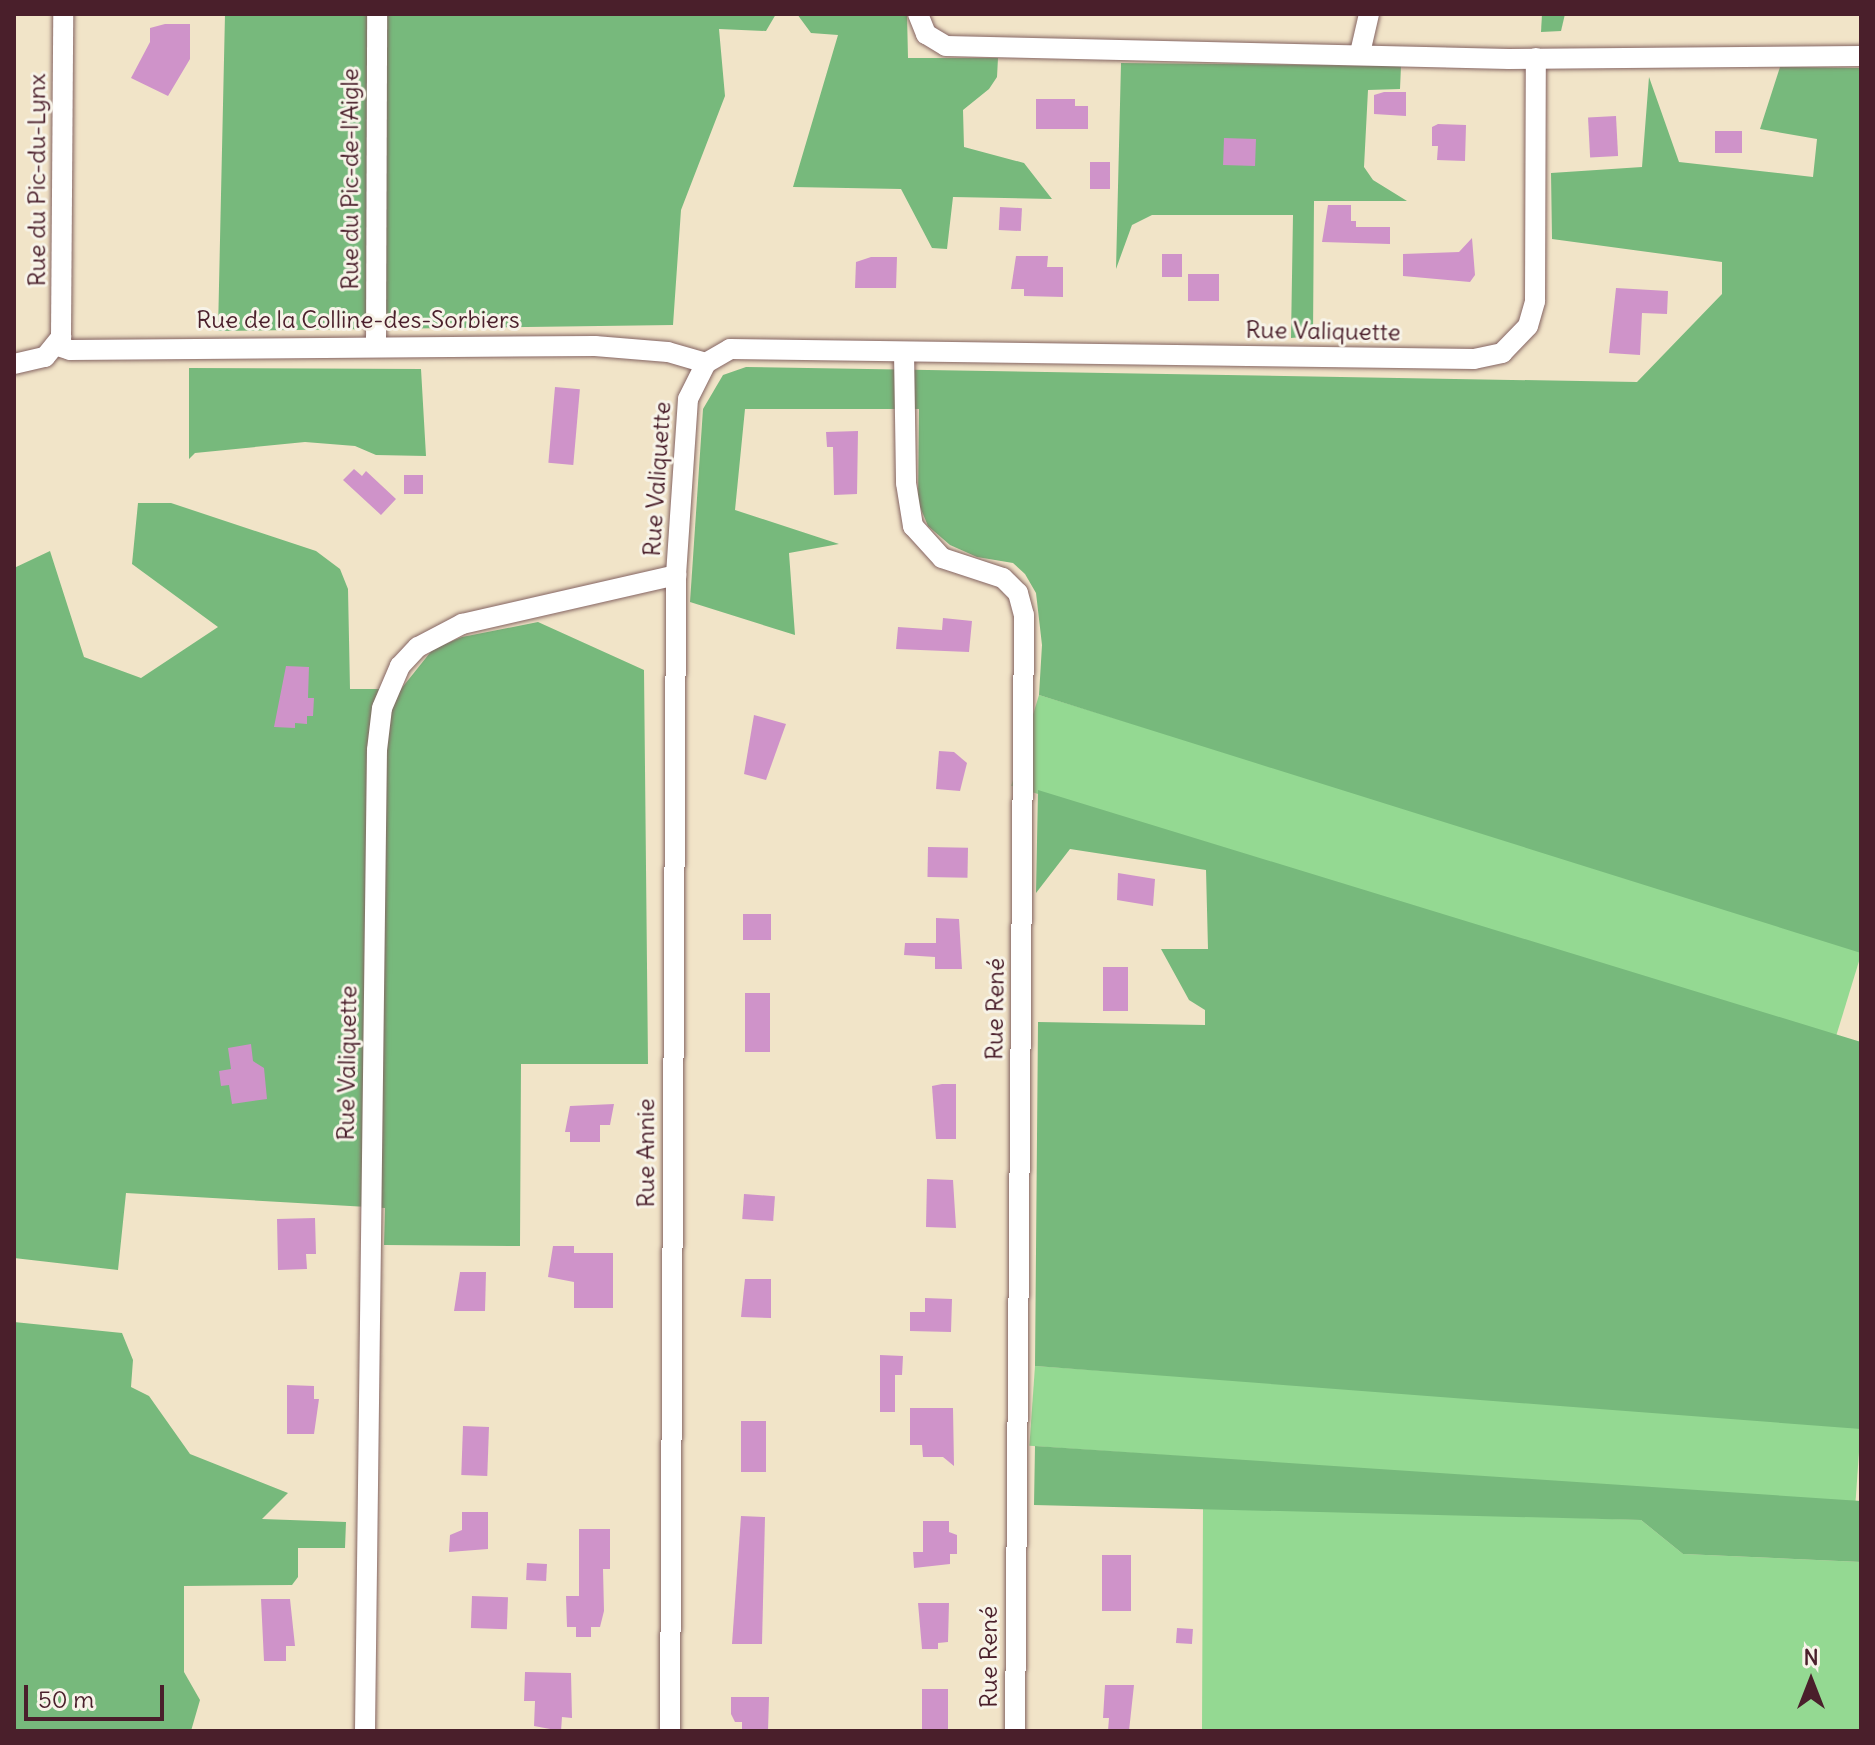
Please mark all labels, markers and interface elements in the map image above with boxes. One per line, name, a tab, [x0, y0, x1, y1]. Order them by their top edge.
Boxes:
street label: Rue du Pic-de-l'Aigle	[336, 68, 364, 290]
street label: Rue du Pic-du-Lynx	[23, 74, 51, 286]
street label: Rue de la Colline-des-Sorbiers	[196, 306, 520, 334]
street label: Rue Valiquette	[1245, 315, 1401, 347]
street label: Rue Valiquette	[637, 401, 677, 557]
street label: Rue René	[980, 958, 1010, 1060]
street label: Rue Valiquette	[331, 985, 363, 1141]
street label: Rue Annie	[632, 1098, 660, 1208]
street label: Rue René	[975, 1606, 1003, 1708]
north arrow	[1771, 1641, 1851, 1721]
text: N	[1803, 1643, 1819, 1671]
scale bar	[28, 1669, 168, 1719]
text: 50 m	[38, 1684, 94, 1714]

